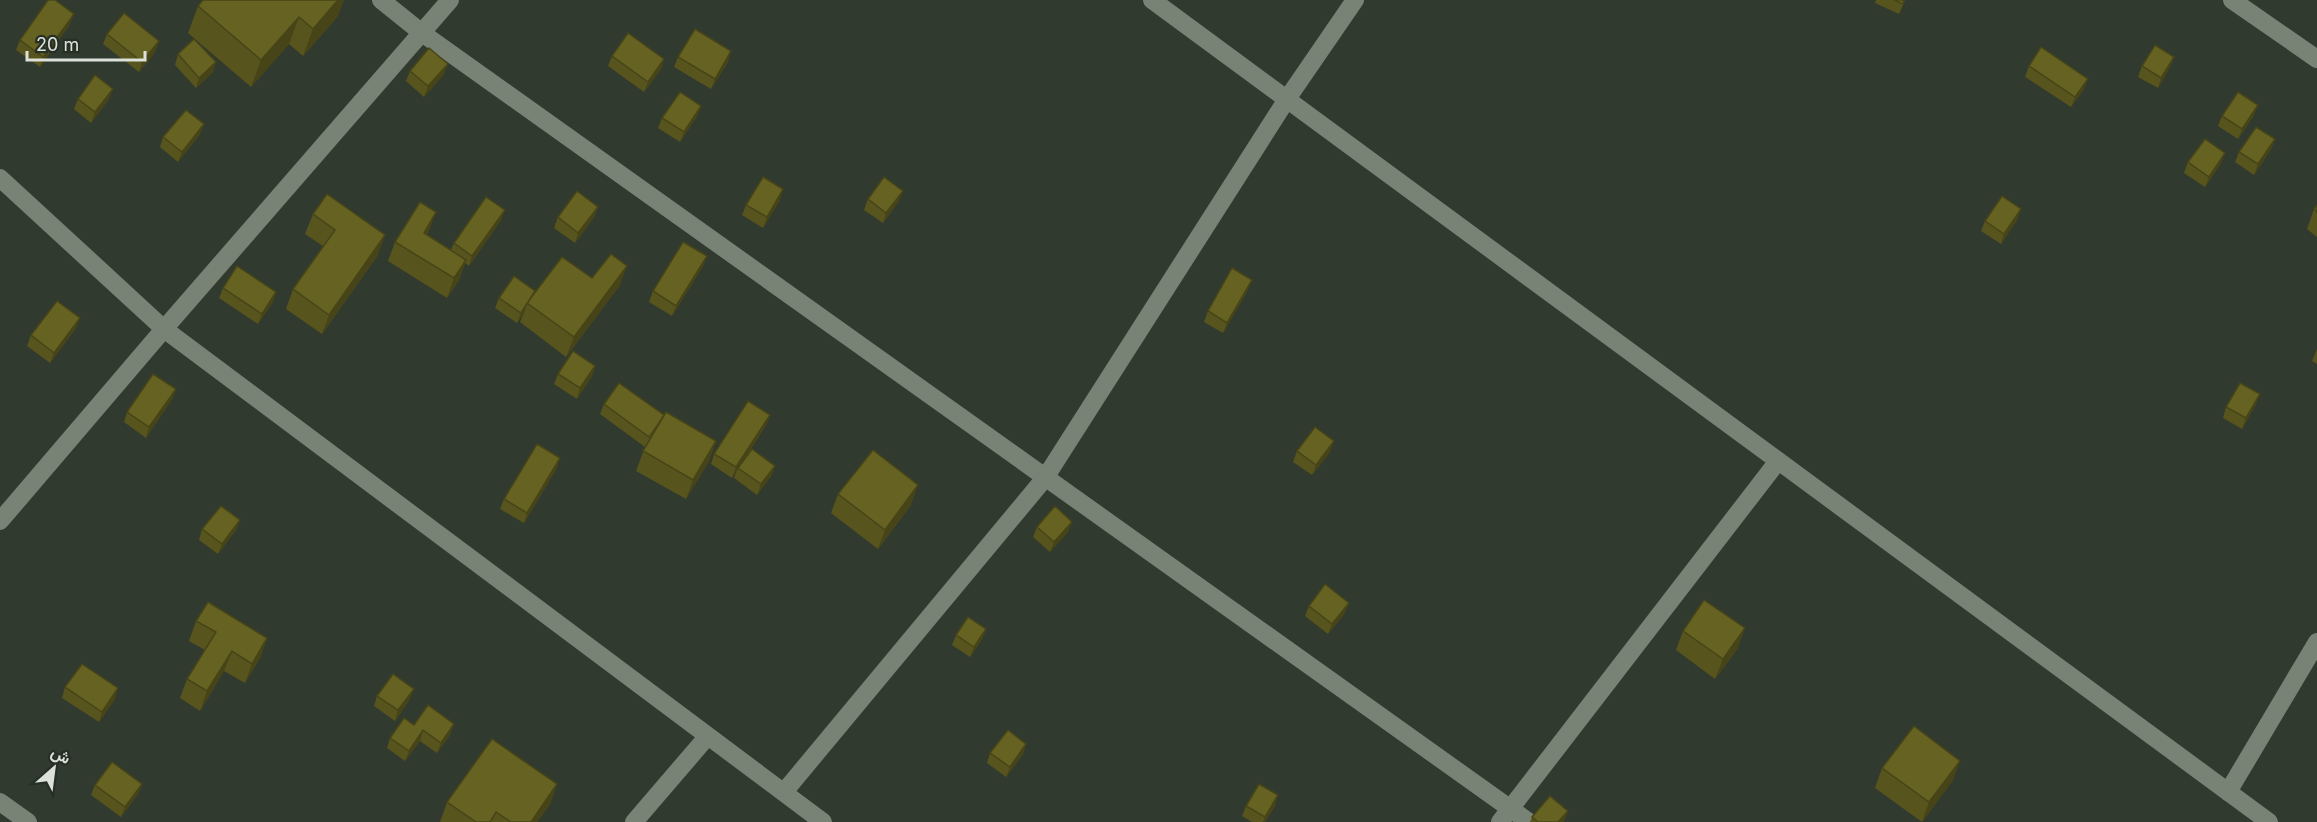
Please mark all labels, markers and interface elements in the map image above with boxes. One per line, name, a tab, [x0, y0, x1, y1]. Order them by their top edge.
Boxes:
scale bar	[27, 24, 146, 62]
text: 20 m	[36, 34, 79, 55]
north arrow	[24, 738, 84, 798]
text: ش	[48, 741, 74, 768]

